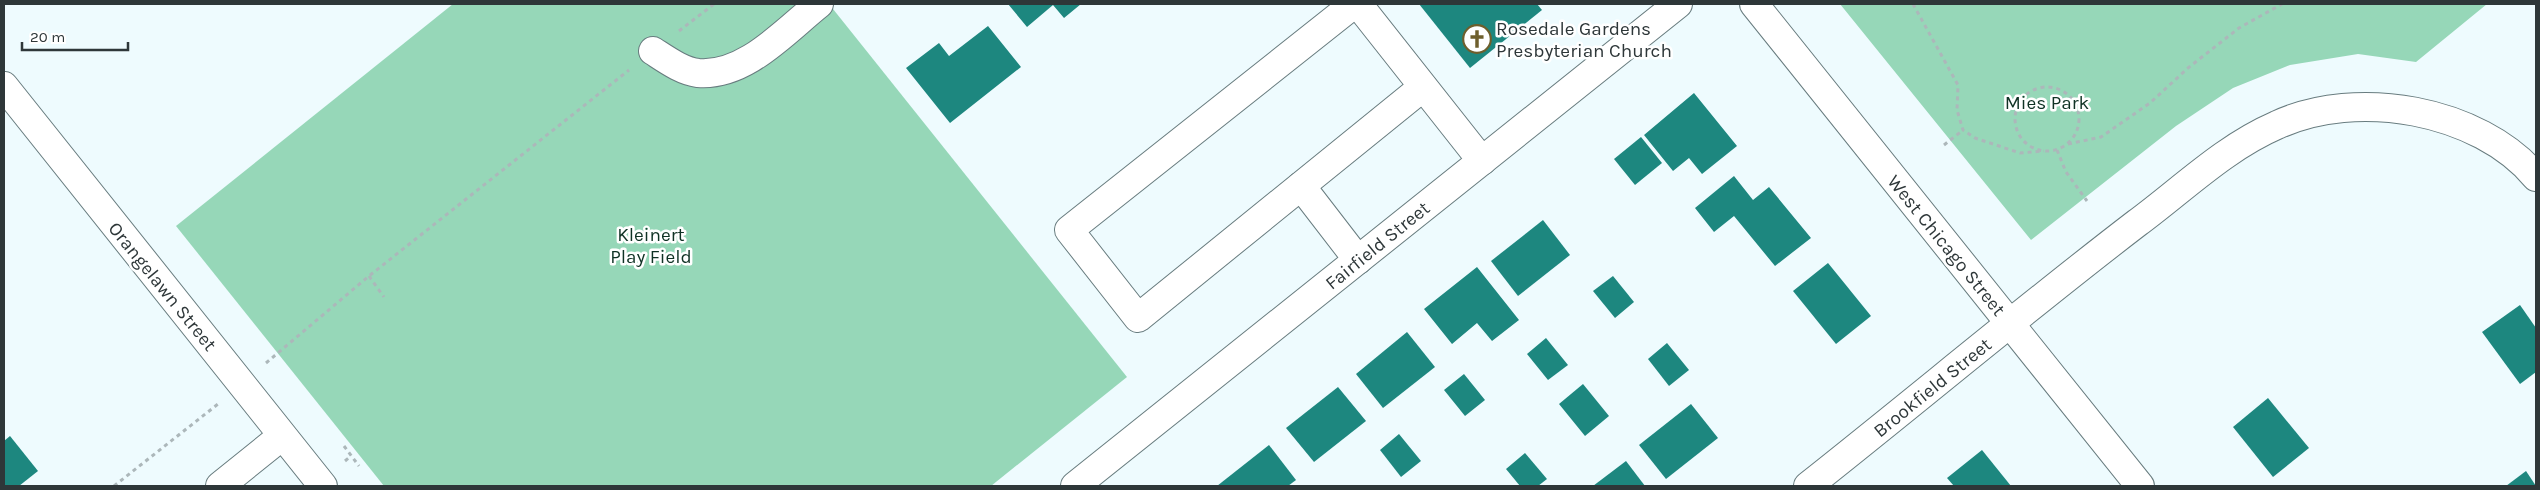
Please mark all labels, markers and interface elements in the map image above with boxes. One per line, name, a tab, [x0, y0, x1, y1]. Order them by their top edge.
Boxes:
place label: Rosedale Gardens Presbyterian Church	[1496, 18, 1672, 62]
scale bar	[22, 20, 129, 52]
church icon: Rosedale Gardens Presbyterian Church	[1462, 24, 1492, 54]
text: 20 m	[30, 28, 65, 46]
park label: Mies Park	[2005, 92, 2090, 114]
street label: West Chicago Street	[1883, 171, 2010, 320]
street label: Fairfield Street	[1321, 197, 1434, 294]
street label: Orangelawn Street	[104, 218, 221, 355]
park label: Kleinert Play Field	[610, 224, 692, 268]
street label: Brookfield Street	[1869, 333, 1996, 442]

